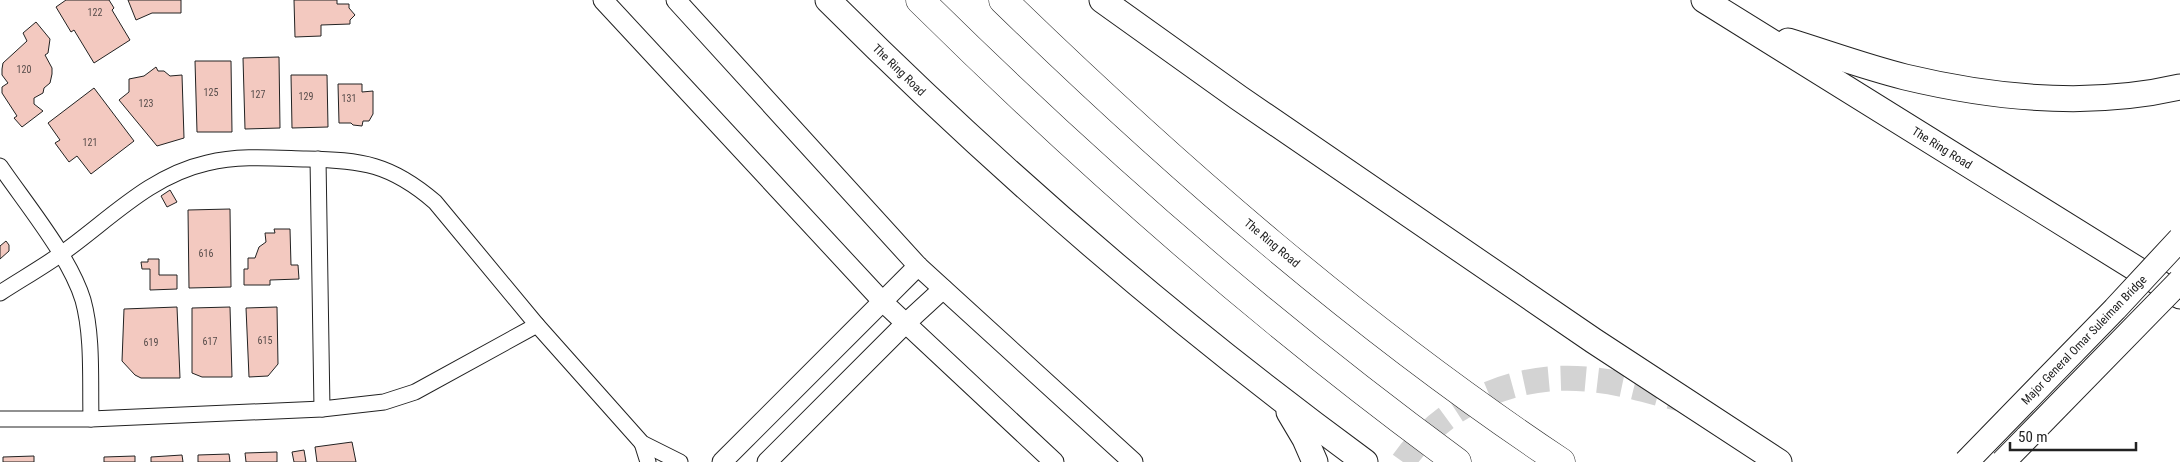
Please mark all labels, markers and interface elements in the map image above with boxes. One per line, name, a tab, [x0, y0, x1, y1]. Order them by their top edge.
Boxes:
house number: 122	[88, 7, 102, 18]
street label: The Ring Road	[870, 41, 928, 99]
house number: 120	[17, 64, 31, 75]
house number: 125	[204, 87, 218, 98]
house number: 127	[251, 89, 265, 100]
house number: 129	[299, 91, 313, 102]
house number: 131	[342, 93, 356, 104]
house number: 123	[139, 98, 153, 109]
street label: The Ring Road	[1909, 124, 1975, 172]
house number: 121	[83, 137, 97, 148]
street label: The Ring Road	[1241, 216, 1303, 270]
house number: 616	[199, 248, 213, 259]
street label: Major General Omar Suleiman Bridge	[2018, 272, 2150, 407]
house number: 615	[258, 335, 272, 346]
house number: 617	[203, 336, 217, 347]
house number: 619	[144, 337, 158, 348]
scale bar	[2010, 420, 2136, 452]
text: 50 m	[2018, 428, 2048, 446]

